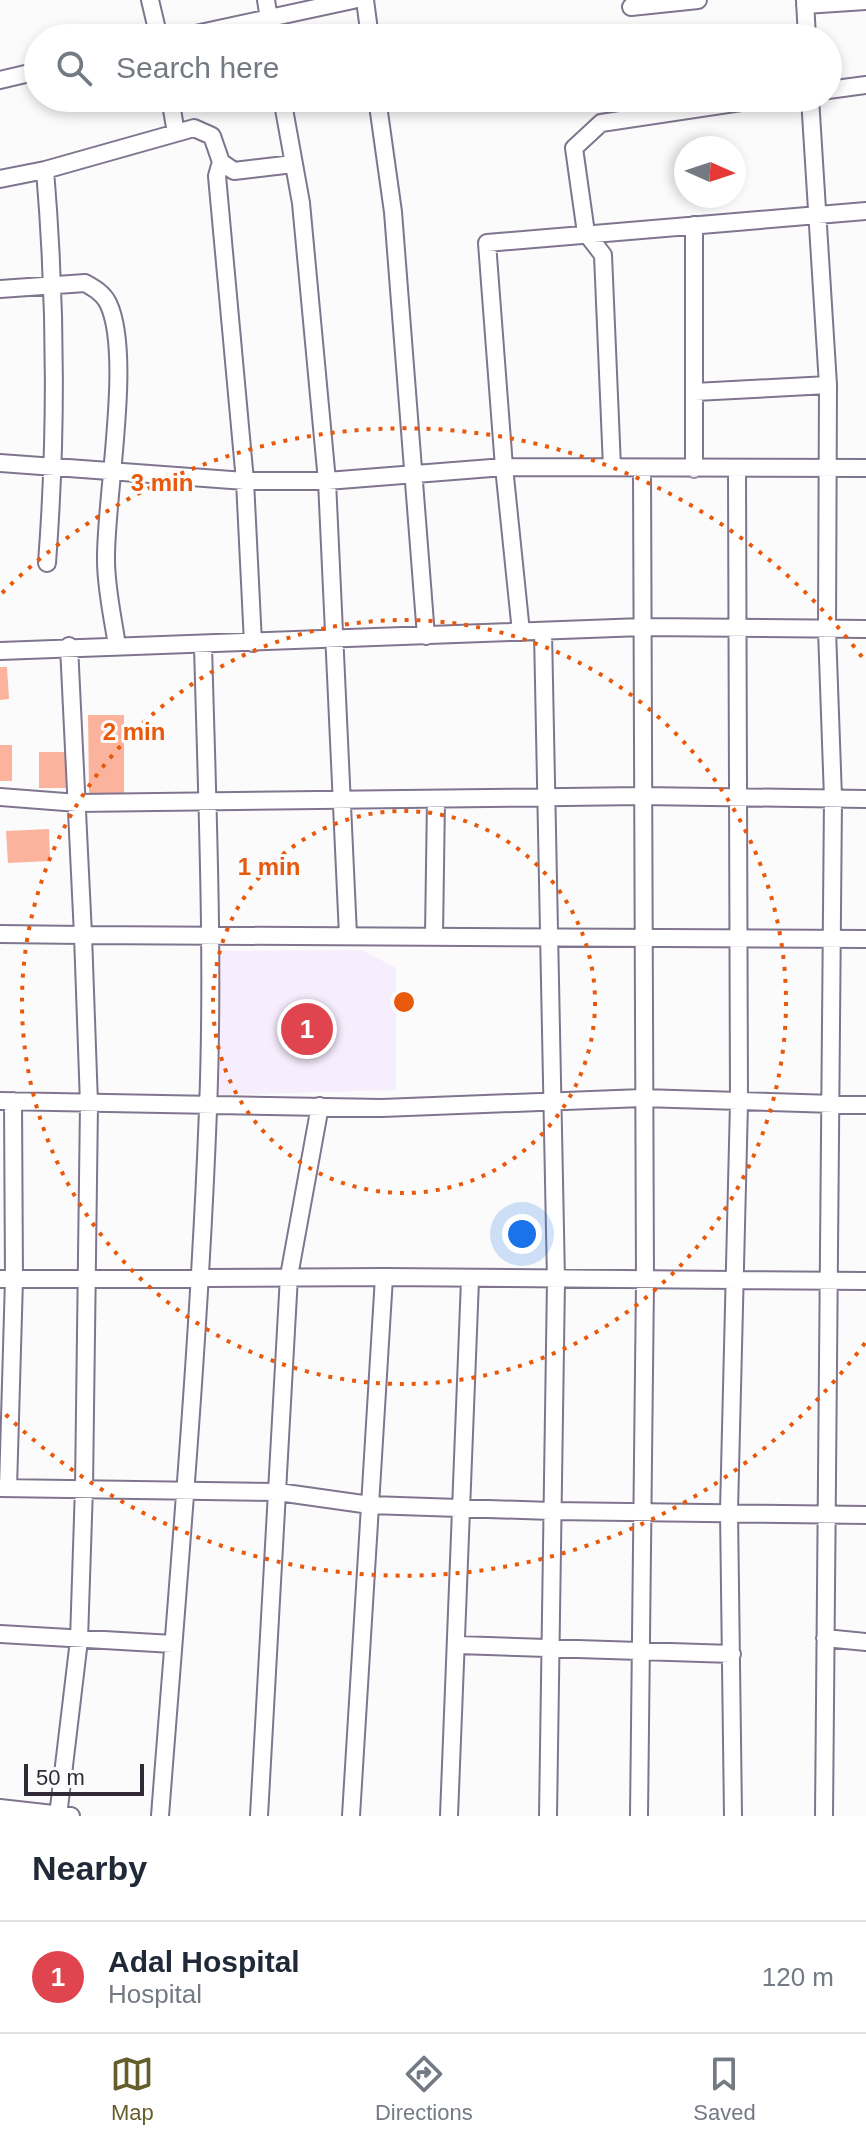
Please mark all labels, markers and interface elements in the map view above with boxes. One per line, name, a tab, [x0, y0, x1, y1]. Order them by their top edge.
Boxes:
search box	[24, 24, 842, 112]
icon: search	[52, 46, 96, 90]
text: Search here	[116, 51, 279, 84]
north arrow	[674, 136, 746, 208]
text: 3 min	[131, 469, 193, 496]
text: 2 min	[103, 718, 165, 745]
text: 1 min	[238, 853, 300, 880]
centre of rings	[390, 988, 418, 1016]
pin: 1	[281, 999, 333, 1059]
your location	[502, 1214, 542, 1254]
scale bar	[24, 1760, 144, 1796]
text: 50 m	[36, 1765, 85, 1790]
text: Nearby	[32, 1849, 147, 1887]
text: Adal Hospital	[108, 1945, 300, 1978]
text: 1	[51, 1962, 65, 1992]
text: 120 m	[762, 1962, 834, 1992]
text: Hospital	[108, 1979, 202, 2009]
tab: Map	[110, 2052, 154, 2126]
tab: Directions	[375, 2052, 473, 2126]
tab: Saved	[693, 2052, 756, 2126]

